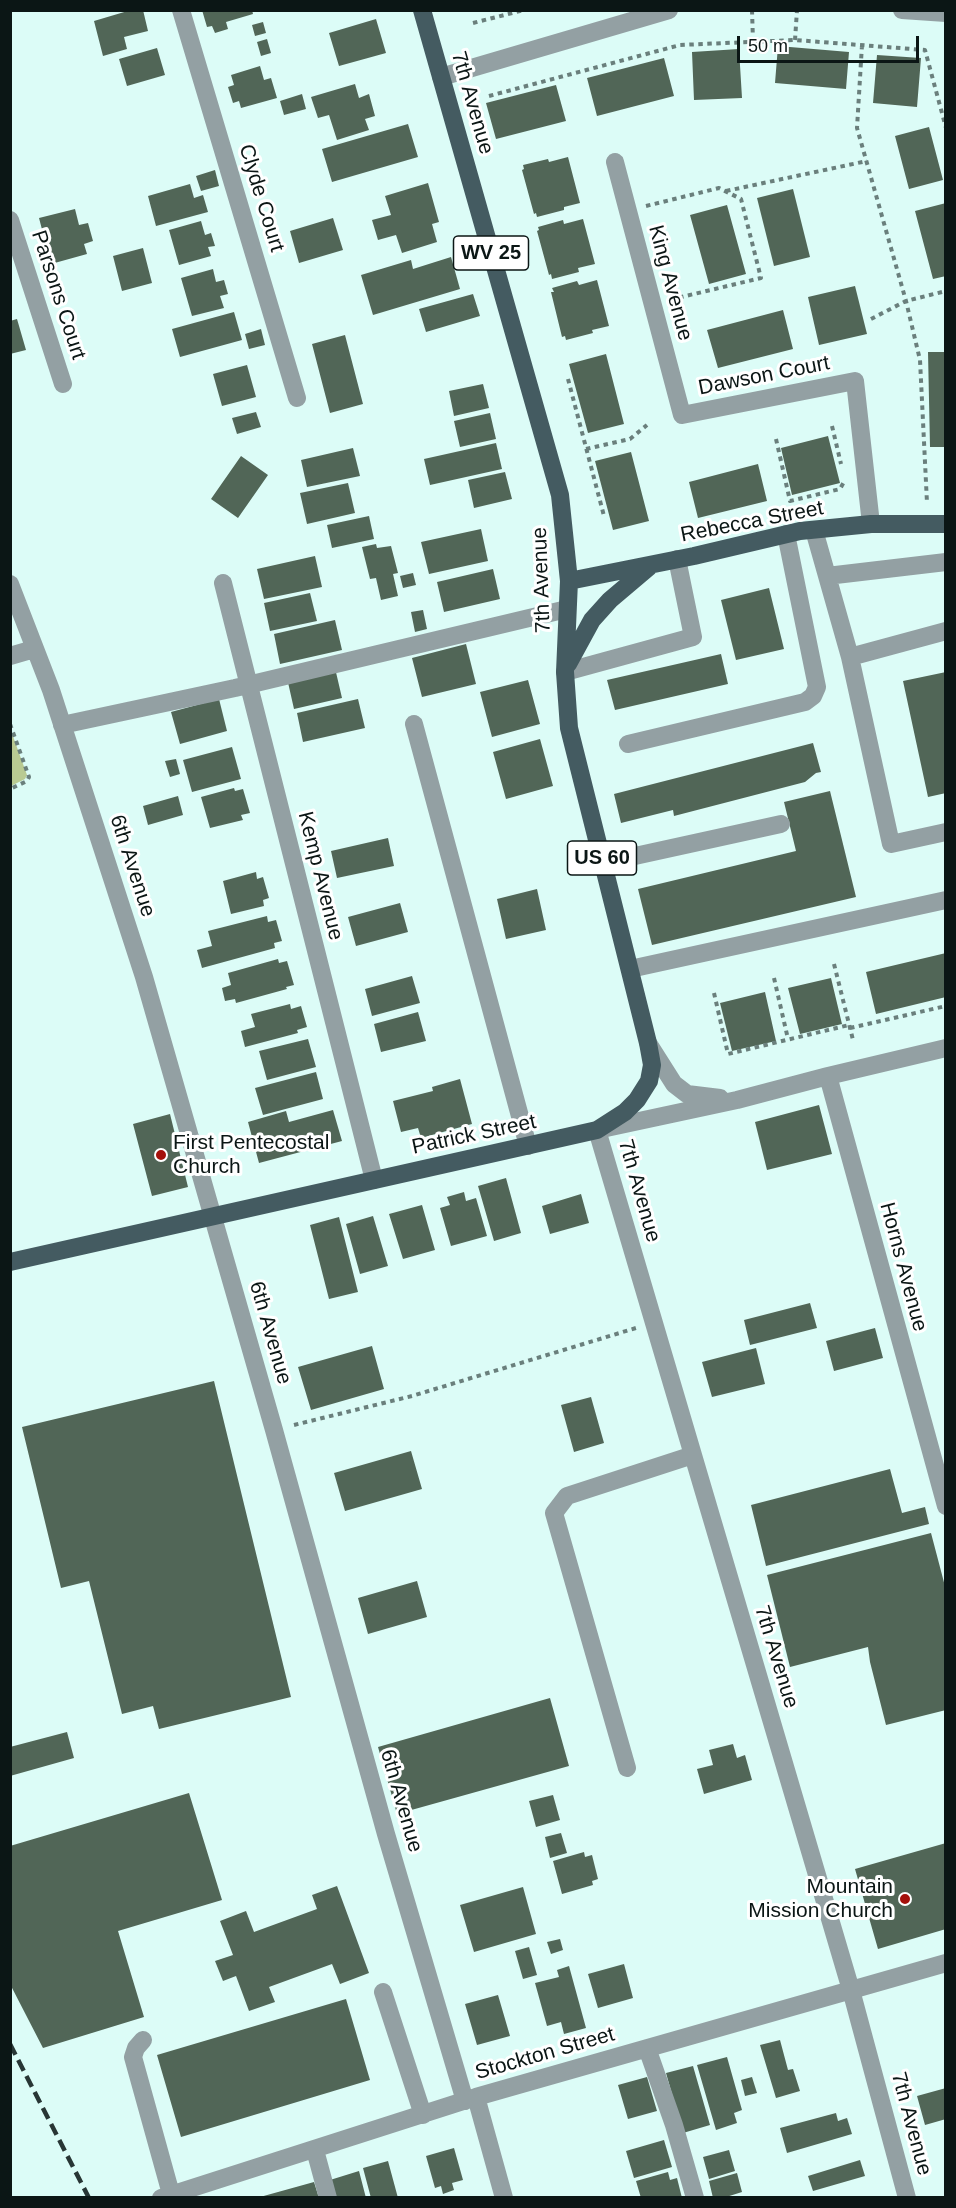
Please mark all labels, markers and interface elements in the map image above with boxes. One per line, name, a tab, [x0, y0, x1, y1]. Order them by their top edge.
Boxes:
scale bar	[740, 24, 922, 62]
text: 50 m	[748, 36, 788, 56]
street label: 7th Avenue	[445, 49, 499, 157]
street label: Clyde Court	[233, 141, 289, 255]
street label: King Avenue	[642, 222, 698, 344]
street label: Parsons Court	[25, 227, 91, 363]
road number: WV 25	[454, 236, 528, 270]
street label: Dawson Court	[696, 351, 832, 401]
street label: Rebecca Street	[679, 496, 825, 548]
street label: 7th Avenue	[528, 527, 556, 633]
street label: Kemp Avenue	[292, 809, 348, 943]
street label: 6th Avenue	[104, 812, 160, 920]
road number: US 60	[568, 841, 636, 875]
street label: Patrick Street	[410, 1110, 538, 1160]
place label: First Pentecostal Church	[173, 1130, 329, 1180]
street label: 7th Avenue	[612, 1137, 666, 1245]
marker: First Pentecostal Church	[154, 1148, 168, 1162]
street label: Horns Avenue	[874, 1200, 932, 1334]
street label: 6th Avenue	[243, 1279, 297, 1387]
street label: 7th Avenue	[748, 1603, 804, 1711]
street label: 6th Avenue	[374, 1747, 428, 1855]
place label: Mountain Mission Church	[748, 1874, 893, 1924]
marker: Mountain Mission Church	[898, 1892, 912, 1906]
street label: Stockton Street	[473, 2022, 617, 2086]
street label: 7th Avenue	[885, 2070, 937, 2178]

